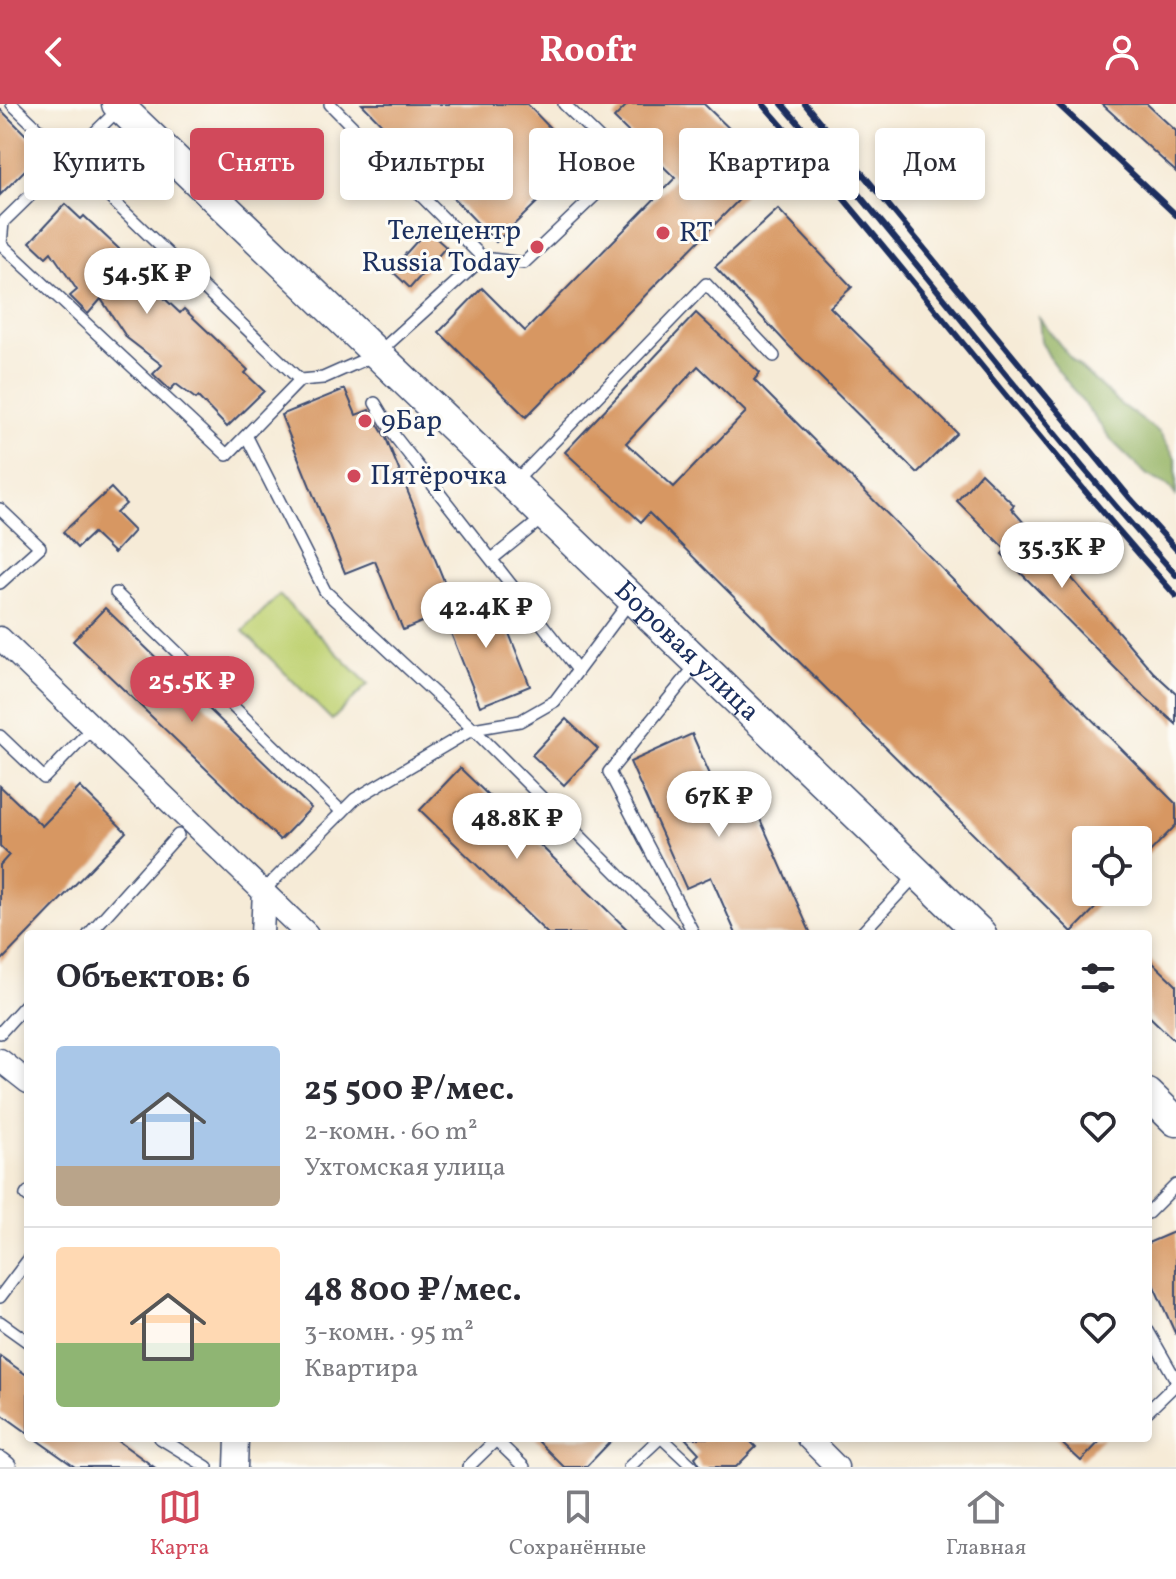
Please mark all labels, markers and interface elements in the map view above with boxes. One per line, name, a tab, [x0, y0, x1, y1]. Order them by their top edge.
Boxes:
text: Roofr	[540, 27, 636, 77]
icon: back	[32, 30, 76, 74]
icon: person	[1100, 30, 1144, 74]
chip: Купить	[24, 128, 174, 200]
chip: Снять	[190, 128, 324, 200]
chip: Фильтры	[340, 128, 513, 200]
chip: Новое	[529, 128, 663, 200]
chip: Квартира	[679, 128, 859, 200]
chip: Дом	[875, 128, 985, 200]
place label: Телецентр Russia Today	[362, 212, 521, 283]
place label: RT	[679, 214, 713, 253]
marker: RT	[654, 224, 672, 242]
marker: Телецентр Russia Today	[528, 238, 546, 256]
pin: 54.5K ₽	[73, 248, 221, 316]
text: 54.5K ₽	[102, 256, 192, 292]
place label: 9Бар	[381, 402, 442, 441]
marker: 9Бар	[356, 412, 374, 430]
place label: Пятёрочка	[370, 457, 507, 496]
marker: Пятёрочка	[345, 467, 363, 485]
pin: 35.3K ₽	[988, 522, 1136, 590]
text: 35.3K ₽	[1018, 530, 1106, 566]
street label: Боровая улица	[605, 572, 768, 731]
pin: 42.4K ₽	[412, 582, 560, 650]
text: 42.4K ₽	[439, 590, 533, 626]
pin: 25.5K ₽	[118, 656, 266, 724]
text: 25.5K ₽	[148, 664, 236, 700]
pin: 67K ₽	[663, 771, 775, 839]
text: 67K ₽	[685, 779, 753, 815]
pin: 48.8K ₽	[443, 793, 591, 861]
text: 48.8K ₽	[471, 801, 563, 837]
map controls	[1072, 826, 1152, 906]
button: locate	[1072, 826, 1152, 906]
text: Объектов: 6	[56, 955, 251, 1002]
icon: filters	[1076, 956, 1120, 1000]
text: 25 500 ₽/мес.	[304, 1067, 515, 1114]
icon: home	[120, 1078, 216, 1174]
icon: heart	[1076, 1104, 1120, 1148]
text: 2-комн. · 60 m²	[304, 1114, 478, 1150]
text: Ухтомская улица	[304, 1150, 506, 1186]
text: 48 800 ₽/мес.	[304, 1268, 522, 1315]
icon: home	[120, 1279, 216, 1375]
icon: heart	[1076, 1305, 1120, 1349]
text: 3-комн. · 95 m²	[304, 1315, 474, 1351]
text: Квартира	[304, 1351, 418, 1387]
tab: Карта	[150, 1485, 209, 1564]
tab: Сохранённые	[509, 1485, 646, 1564]
tab: Главная	[946, 1485, 1026, 1564]

